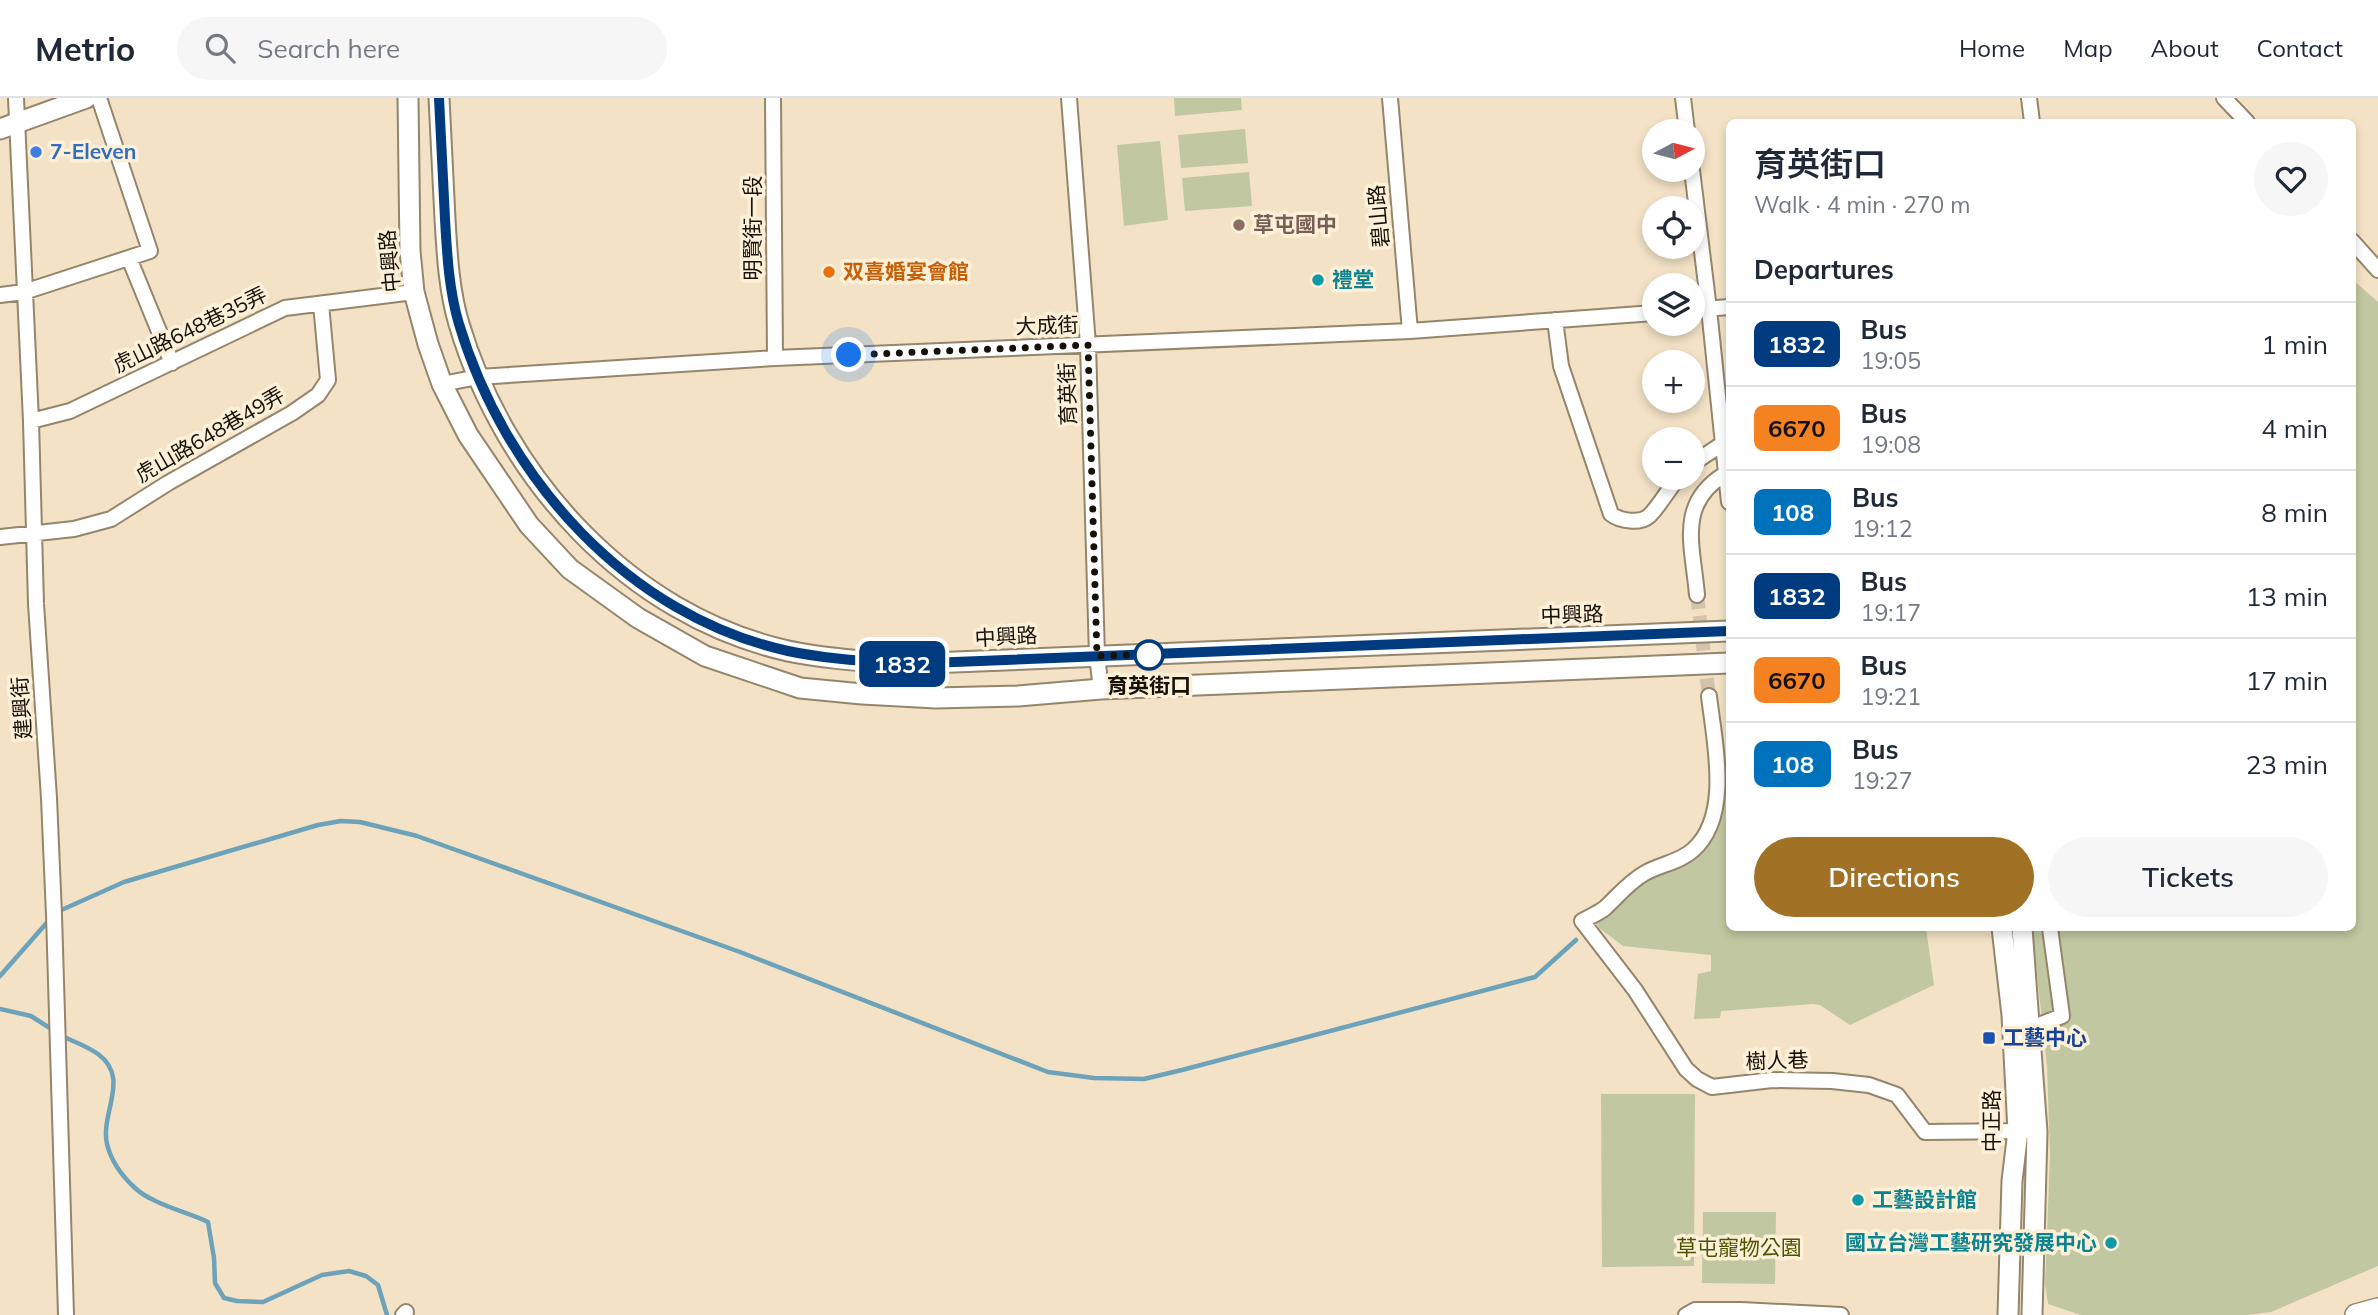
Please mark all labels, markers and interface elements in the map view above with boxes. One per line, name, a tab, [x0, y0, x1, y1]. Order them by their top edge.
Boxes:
search box	[177, 17, 667, 80]
text: Metrio	[35, 28, 135, 69]
icon: search	[201, 29, 239, 67]
text: Search here	[257, 32, 400, 65]
text: Home	[1959, 33, 2025, 63]
text: Map	[2063, 33, 2113, 63]
text: About	[2151, 33, 2219, 63]
text: Contact	[2257, 33, 2343, 63]
north arrow	[1642, 119, 1704, 182]
map controls	[1642, 119, 1705, 490]
place label: 7-Eleven	[50, 138, 137, 164]
button: heart	[2254, 142, 2328, 216]
text: 育英街口	[1754, 143, 1886, 184]
marker: 7-Eleven	[28, 144, 44, 160]
street label: 明賢街一段	[739, 176, 765, 281]
street label: 碧山路	[1362, 184, 1394, 249]
text: Walk · 4 min · 270 m	[1754, 190, 1971, 219]
button: locate	[1642, 196, 1705, 259]
place label: 草屯國中	[1253, 211, 1337, 237]
marker: 草屯國中	[1231, 217, 1247, 233]
street label: 中興路	[373, 229, 405, 294]
text: Departures	[1754, 253, 1894, 286]
place label: 双喜婚宴會館	[843, 258, 969, 284]
marker: 双喜婚宴會館	[821, 264, 837, 280]
place label: 禮堂	[1332, 266, 1374, 292]
marker: 禮堂	[1310, 272, 1326, 288]
button: layers	[1642, 273, 1705, 336]
street label: 虎山路648巷35弄	[108, 281, 271, 378]
street label: 大成街	[1015, 311, 1079, 339]
text: Bus	[1861, 313, 1907, 346]
text: 1 min	[2261, 328, 2328, 361]
text: 1832	[1768, 329, 1826, 359]
your location	[831, 337, 866, 372]
text: 19:05	[1861, 346, 1921, 375]
button: +	[1642, 350, 1705, 413]
street label: 育英街	[1053, 362, 1081, 426]
street label: 虎山路648巷49弄	[130, 381, 289, 487]
text: Bus	[1861, 397, 1907, 430]
text: 4 min	[2261, 412, 2328, 445]
text: 6670	[1768, 413, 1826, 443]
button: −	[1642, 427, 1705, 490]
text: 19:08	[1861, 430, 1921, 459]
text: Bus	[1852, 481, 1898, 514]
text: 8 min	[2261, 496, 2328, 529]
text: 108	[1771, 497, 1814, 527]
text: 19:12	[1852, 514, 1912, 543]
text: Bus	[1861, 565, 1907, 598]
text: 13 min	[2246, 580, 2328, 613]
text: 1832	[1768, 581, 1826, 611]
text: 19:17	[1861, 598, 1921, 627]
street label: 中興路	[1540, 600, 1604, 628]
street label: 中興路	[974, 621, 1038, 651]
marker: 育英街口	[1134, 640, 1164, 670]
line badge: 1832	[853, 641, 951, 687]
text: 1832	[873, 649, 931, 679]
text: Bus	[1861, 649, 1907, 682]
text: 17 min	[2246, 664, 2328, 697]
text: 6670	[1768, 665, 1826, 695]
place label: 育英街口	[1107, 672, 1191, 698]
street label: 建興街	[6, 676, 36, 740]
text: 19:21	[1861, 682, 1921, 711]
text: Bus	[1852, 733, 1898, 766]
text: 23 min	[2246, 748, 2328, 781]
text: 108	[1771, 749, 1814, 779]
text: 19:27	[1852, 766, 1912, 795]
button: Directions	[1754, 837, 2034, 917]
button: Tickets	[2048, 837, 2328, 917]
place label: 工藝中心	[2003, 1024, 2087, 1050]
marker: 工藝中心	[1981, 1030, 1997, 1046]
street label: 樹人巷	[1745, 1046, 1809, 1074]
street label: 中正路	[1978, 1090, 2004, 1153]
place label: 工藝設計館	[1872, 1186, 1977, 1212]
marker: 工藝設計館	[1850, 1192, 1866, 1208]
place label: 國立台灣工藝研究發展中心	[1845, 1229, 2097, 1255]
park label: 草屯寵物公園	[1676, 1234, 1802, 1260]
marker: 國立台灣工藝研究發展中心	[2103, 1235, 2119, 1251]

